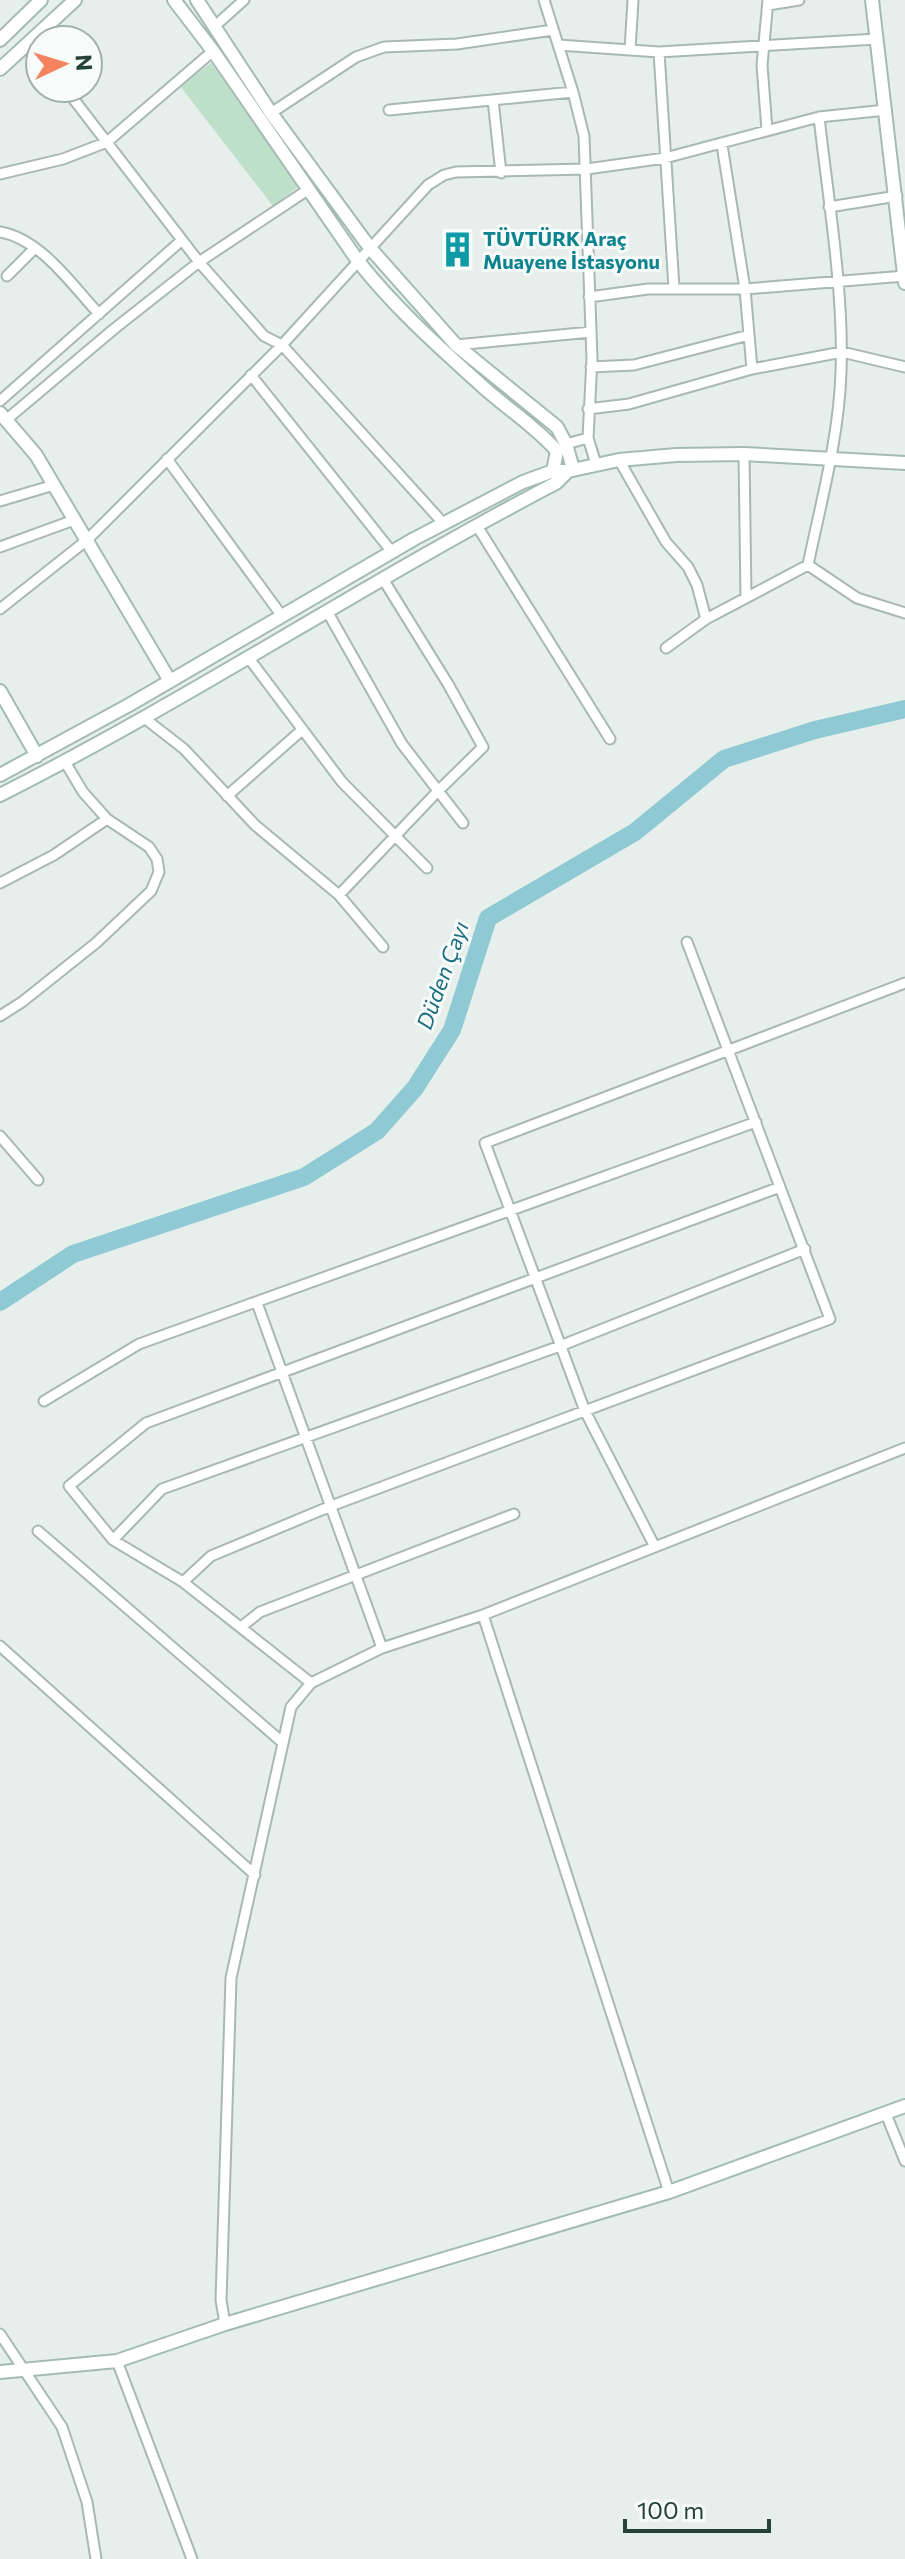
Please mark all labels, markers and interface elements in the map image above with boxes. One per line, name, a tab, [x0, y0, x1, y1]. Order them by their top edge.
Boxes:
north arrow	[24, 24, 104, 104]
text: N	[70, 53, 98, 72]
place label: TÜVTÜRK Araç Muayene İstasyonu	[483, 226, 660, 273]
building icon: TÜVTÜRK Araç Muayene İstasyonu	[438, 230, 476, 268]
water label: Düden Çayı	[410, 917, 474, 1033]
scale bar	[625, 2483, 769, 2533]
text: 100 m	[637, 2495, 704, 2524]

